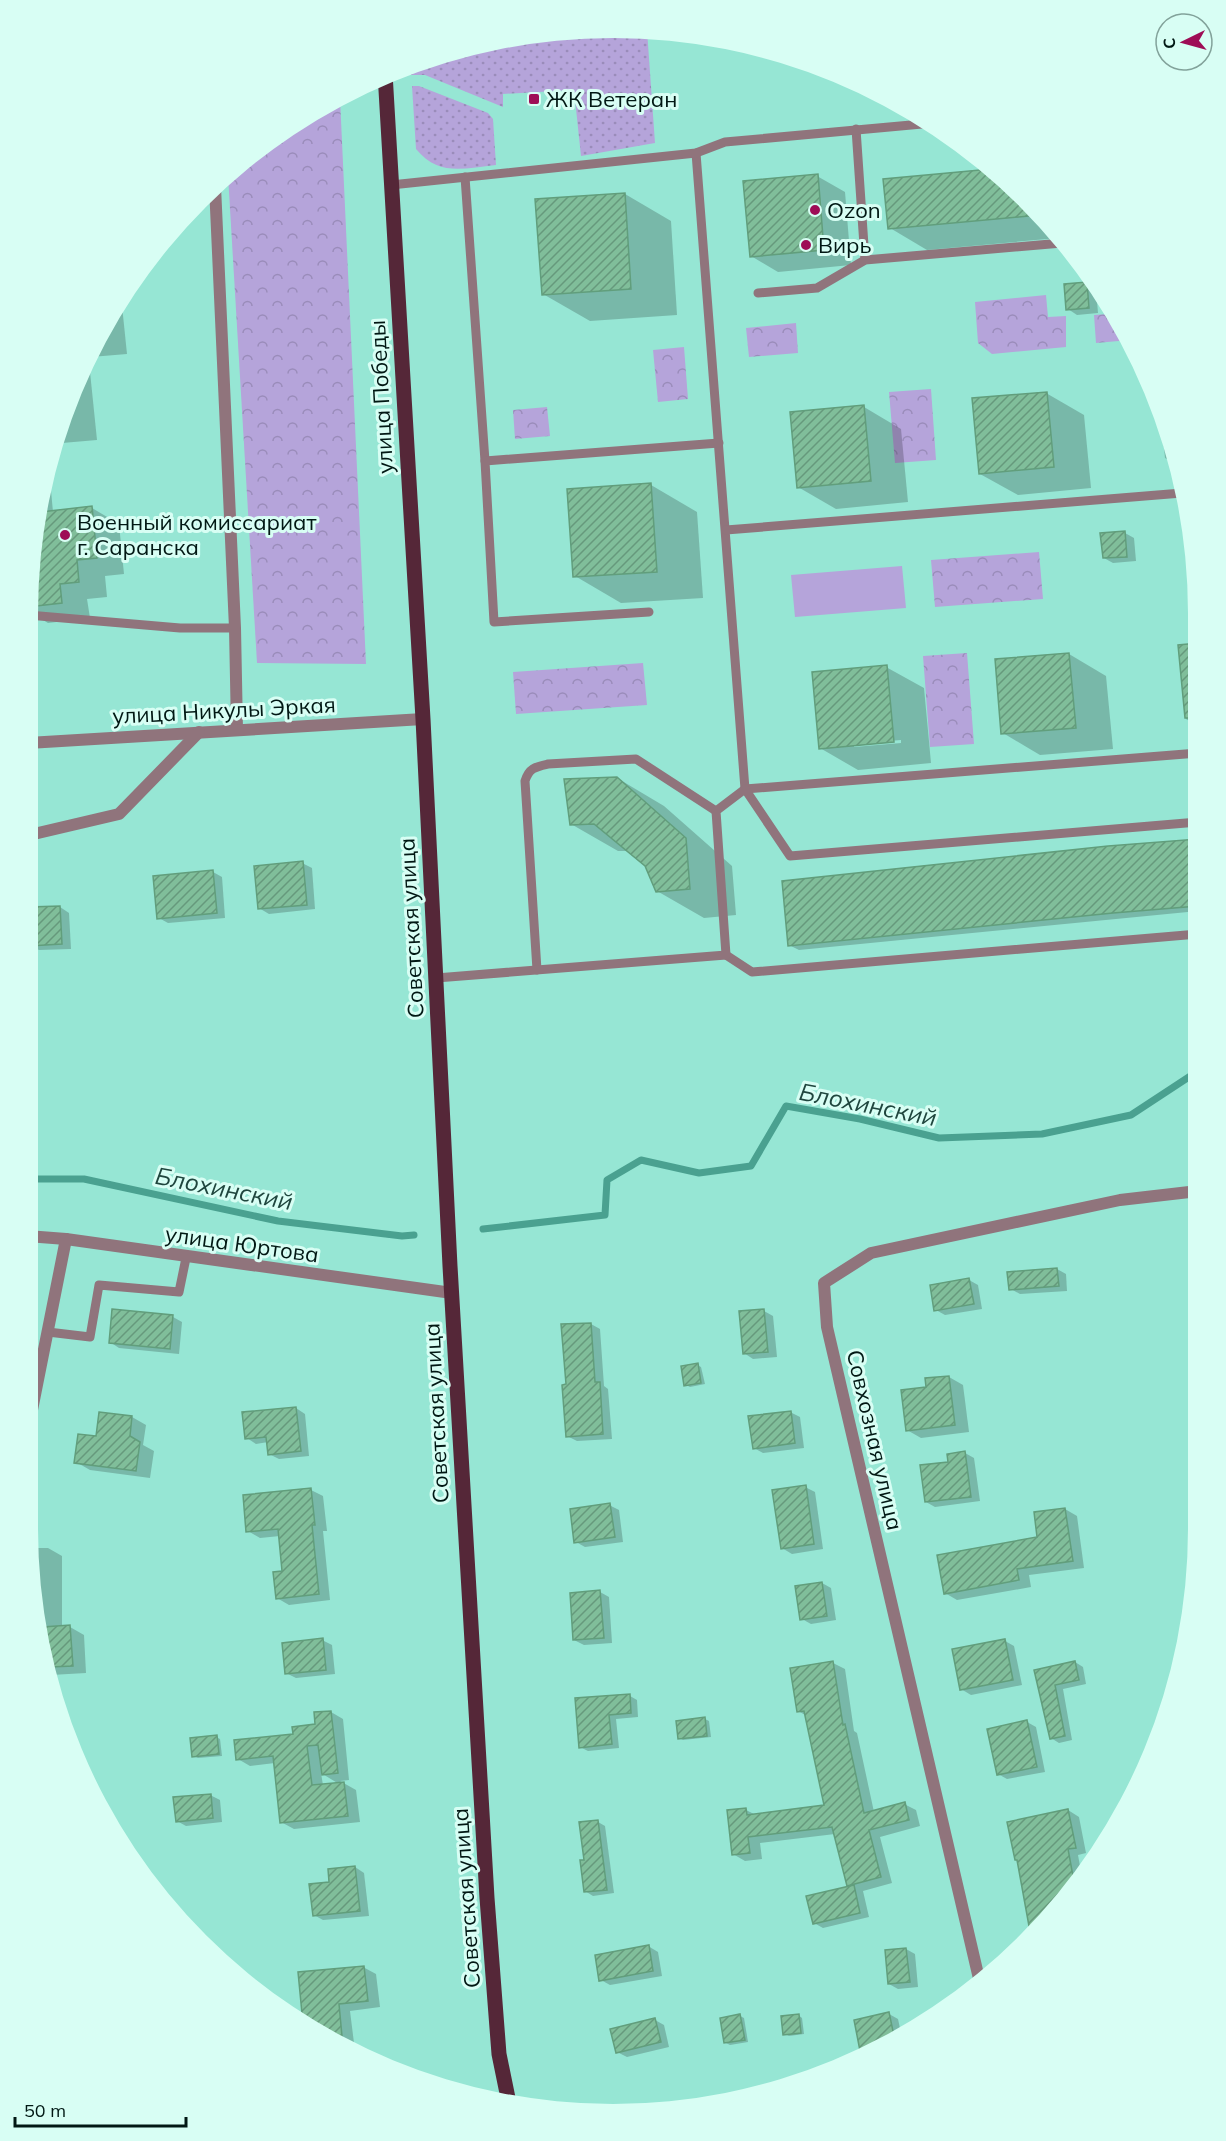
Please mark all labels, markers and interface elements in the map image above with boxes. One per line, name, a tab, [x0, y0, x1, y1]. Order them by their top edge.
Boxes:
north arrow	[1154, 12, 1214, 72]
text: С	[1159, 37, 1179, 50]
place label: ЖК Ветеран	[546, 85, 677, 113]
marker: ЖК Ветеран	[527, 92, 541, 106]
place label: Ozon	[827, 196, 881, 224]
marker: Ozon	[808, 203, 822, 217]
place label: Вирь	[818, 231, 872, 259]
marker: Вирь	[799, 238, 813, 252]
street label: улица Победы	[363, 319, 399, 475]
place label: Военный комиссариат г. Саранска	[77, 508, 317, 561]
marker: Военный комиссариат г. Саранска	[58, 528, 72, 542]
street label: улица Никулы Эркая	[111, 690, 337, 730]
street label: Советская улица	[392, 837, 430, 1019]
water label: Блохинский	[797, 1076, 939, 1132]
water label: Блохинский	[153, 1160, 295, 1216]
street label: улица Юртова	[163, 1219, 321, 1269]
street label: Советская улица	[417, 1322, 455, 1504]
street label: Совхозная улица	[841, 1347, 909, 1533]
street label: Советская улица	[446, 1807, 486, 1989]
scale bar	[15, 2090, 186, 2128]
text: 50 m	[24, 2099, 66, 2122]

